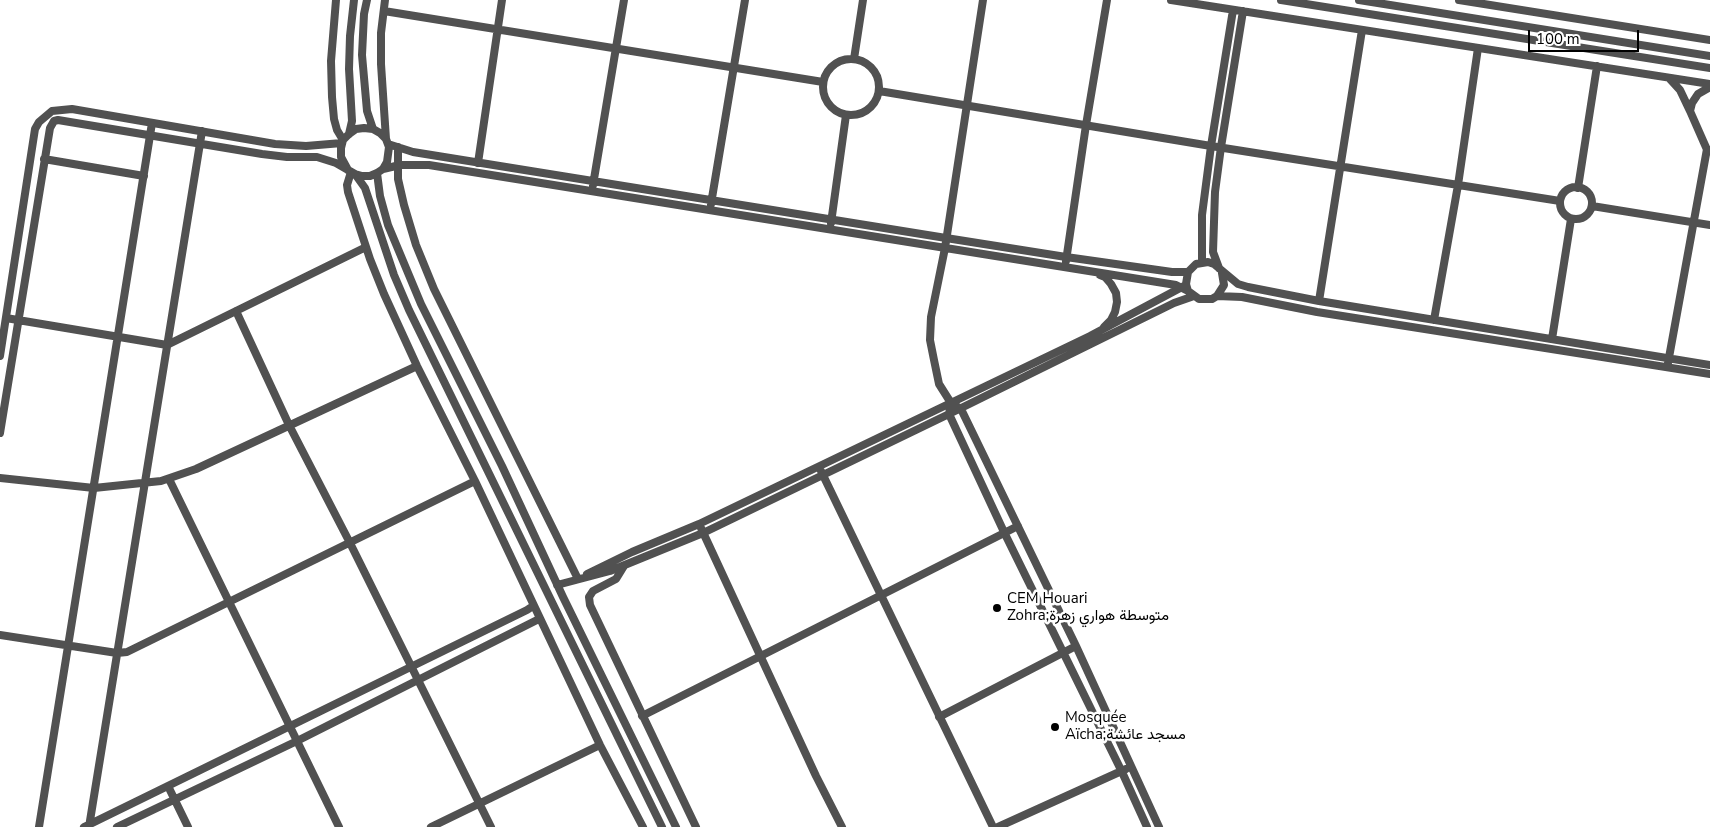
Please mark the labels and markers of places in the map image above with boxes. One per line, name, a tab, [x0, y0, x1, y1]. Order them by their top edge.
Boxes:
place label: CEM Houari Zohra;متوسطة هواري زهرة	[1007, 590, 1169, 625]
marker: CEM Houari Zohra;متوسطة هواري زهرة	[991, 602, 1003, 614]
place label: Mosquée Aïcha;مسجد عائشة	[1065, 709, 1186, 744]
marker: Mosquée Aïcha;مسجد عائشة	[1049, 721, 1061, 733]

